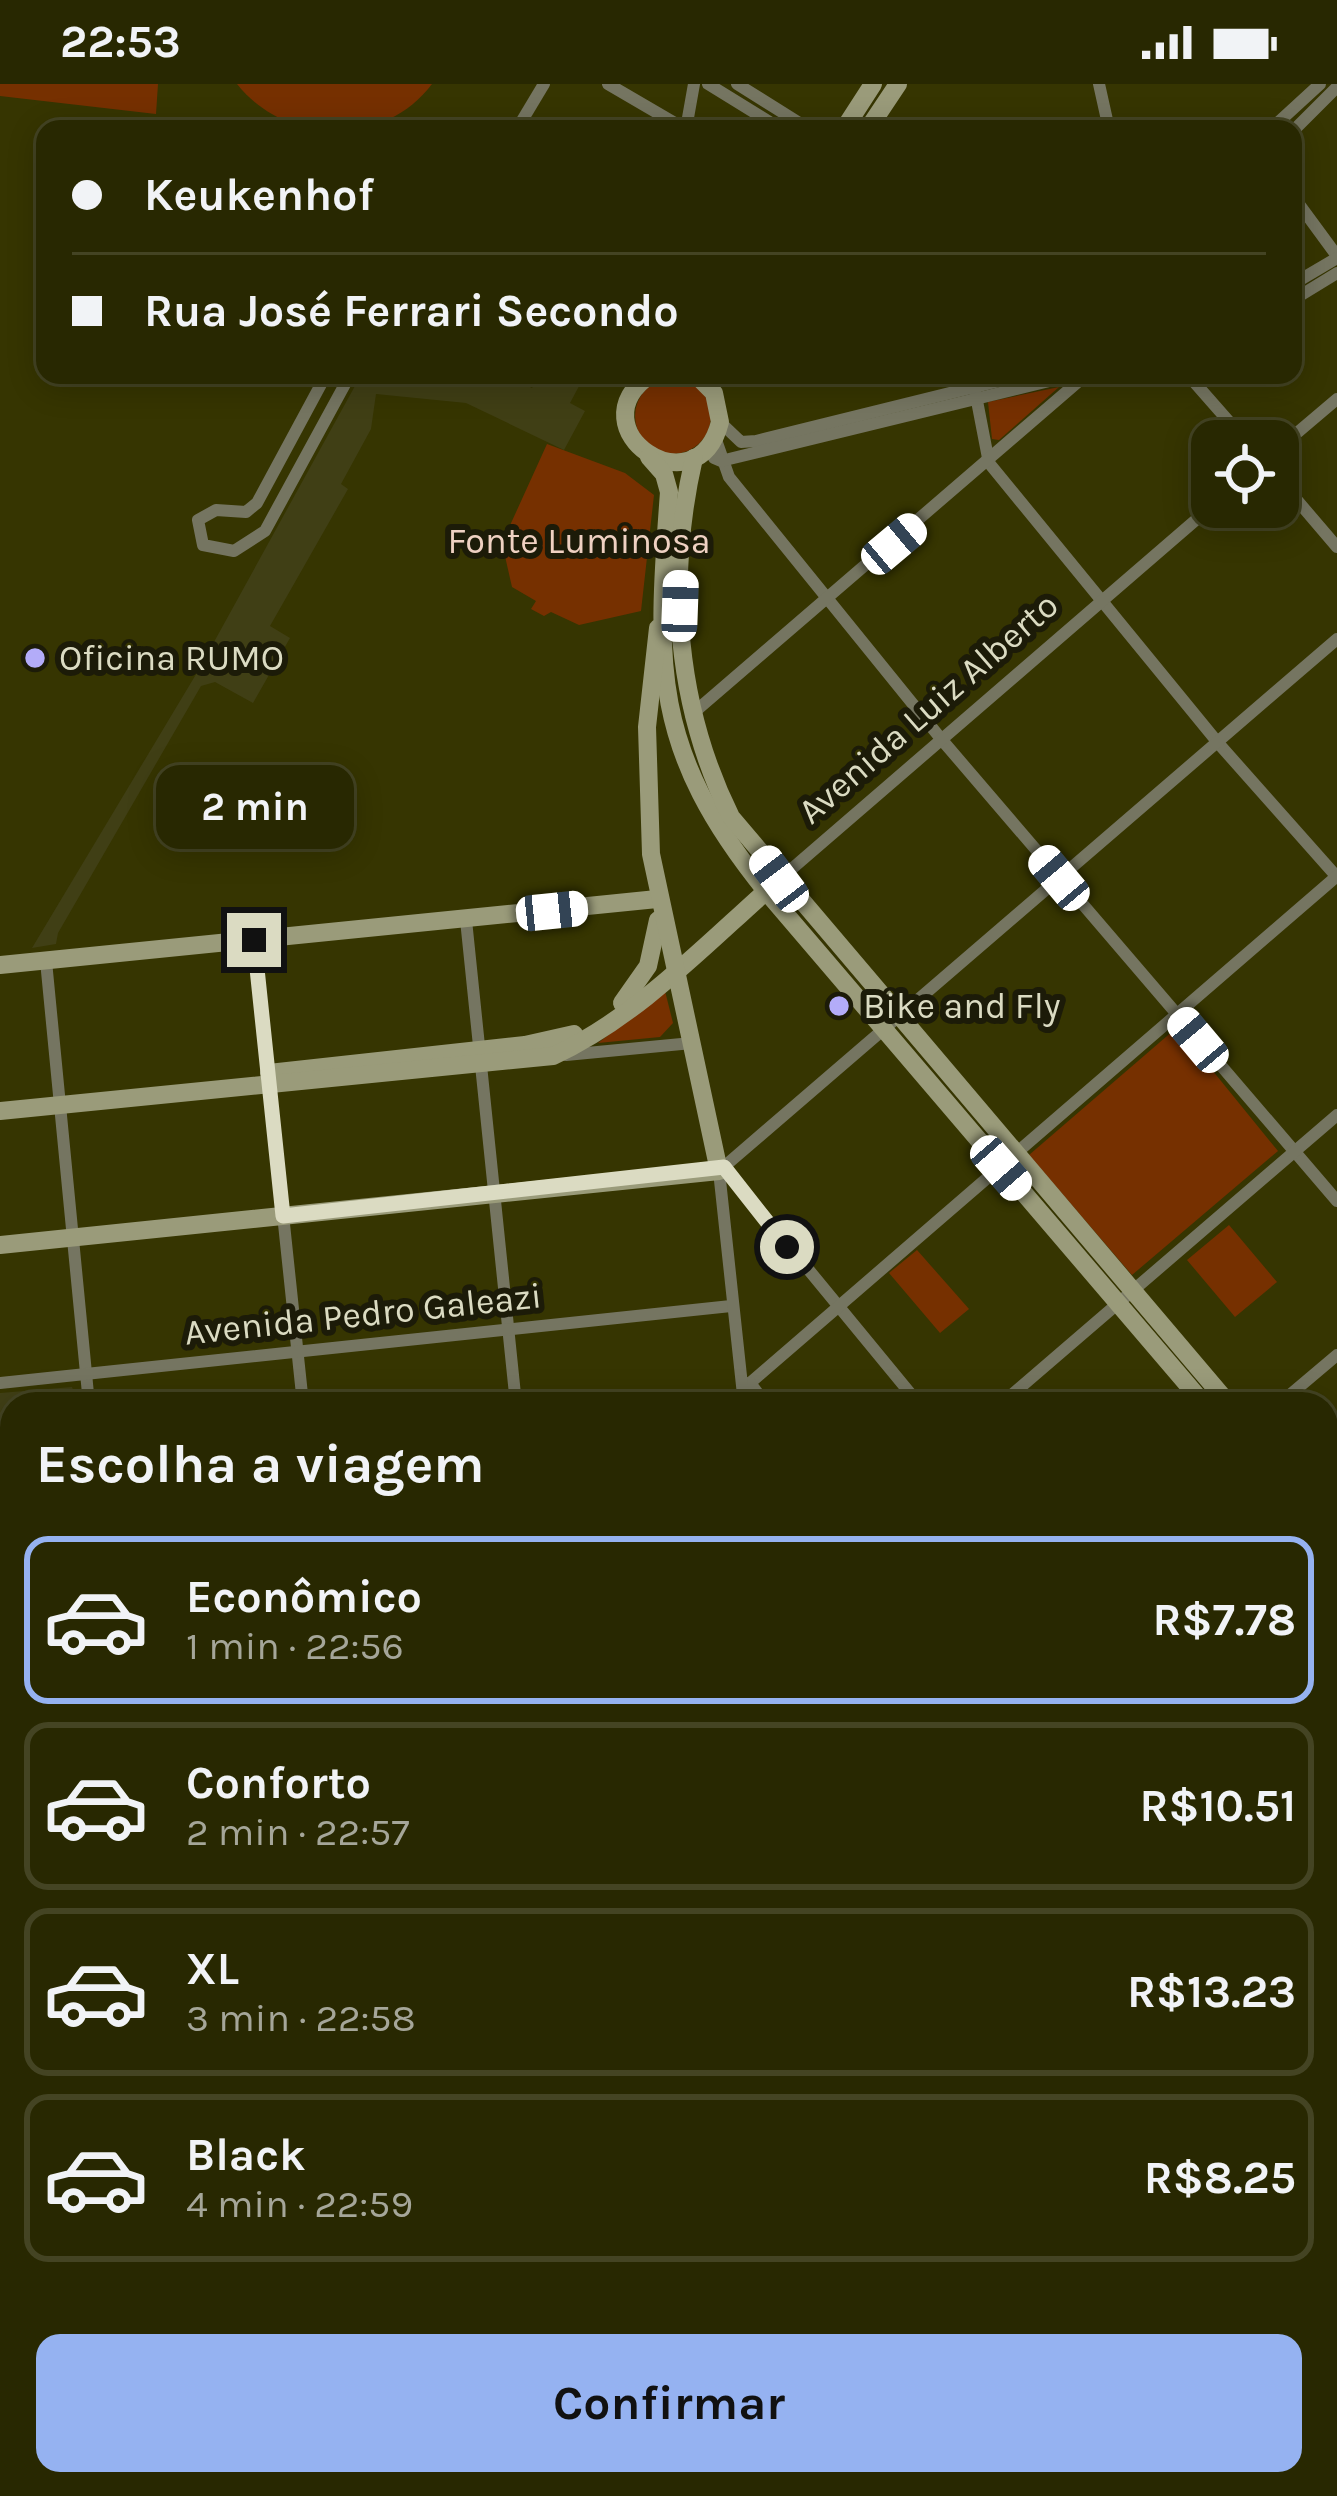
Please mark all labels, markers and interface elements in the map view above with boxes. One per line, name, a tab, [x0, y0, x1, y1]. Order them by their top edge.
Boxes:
text: 22:53	[60, 16, 181, 68]
text: Keukenhof	[144, 169, 374, 221]
text: Rua José Ferrari Secondo	[144, 285, 679, 337]
map controls	[1191, 420, 1299, 528]
button: locate	[1191, 420, 1299, 528]
car	[855, 507, 933, 581]
park label: Fonte Luminosa	[448, 520, 711, 562]
car	[661, 569, 699, 643]
street label: Avenida Luiz Alberto	[790, 584, 1066, 832]
place label: Oficina RUMO	[59, 637, 284, 679]
marker: Oficina RUMO	[22, 645, 48, 671]
callout: 2 min	[155, 766, 353, 850]
text: 2 min	[201, 784, 309, 830]
car	[743, 839, 815, 919]
car	[1022, 839, 1096, 917]
car	[514, 889, 590, 933]
route end	[227, 913, 281, 967]
place label: Bike and Fly	[863, 985, 1061, 1027]
marker: Bike and Fly	[826, 993, 852, 1019]
car	[1161, 1001, 1235, 1079]
car	[964, 1129, 1038, 1207]
route start	[760, 1220, 814, 1274]
street label: Avenida Pedro Galeazi	[182, 1274, 544, 1354]
text: Escolha a viagem	[36, 1432, 485, 1496]
icon: car	[42, 1566, 150, 1674]
text: Econômico	[186, 1571, 422, 1623]
text: R$7.78	[1152, 1594, 1296, 1646]
text: 1 min · 22:56	[186, 1623, 404, 1669]
icon: car	[42, 1752, 150, 1860]
text: Conforto	[186, 1757, 371, 1809]
text: R$10.51	[1140, 1780, 1296, 1832]
text: 2 min · 22:57	[186, 1809, 410, 1855]
icon: car	[42, 1938, 150, 2046]
text: XL	[186, 1943, 239, 1995]
text: R$13.23	[1127, 1966, 1296, 2018]
text: 3 min · 22:58	[186, 1995, 416, 2041]
icon: car	[42, 2124, 150, 2232]
text: Black	[186, 2129, 306, 2181]
text: R$8.25	[1144, 2152, 1296, 2204]
text: 4 min · 22:59	[186, 2181, 413, 2227]
button: Confirmar	[36, 2334, 1302, 2472]

